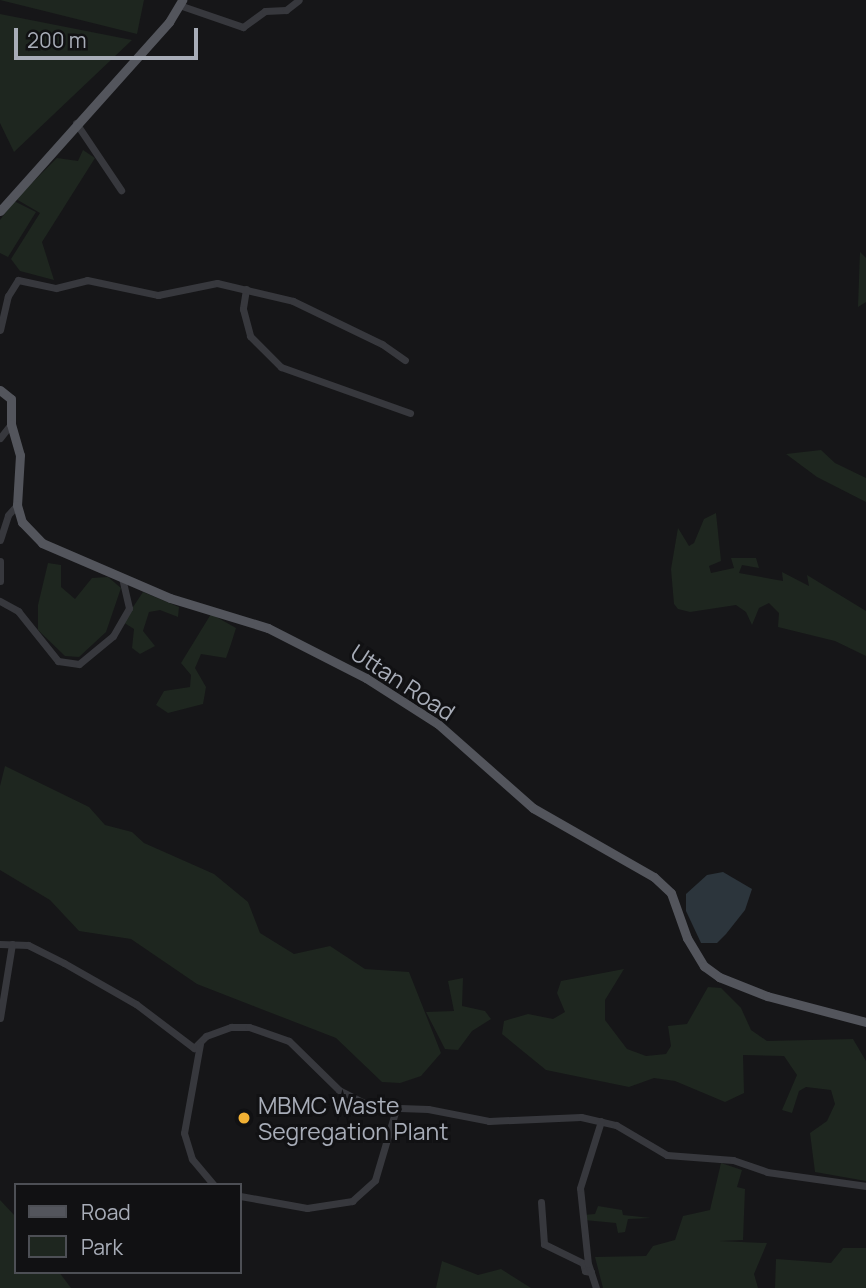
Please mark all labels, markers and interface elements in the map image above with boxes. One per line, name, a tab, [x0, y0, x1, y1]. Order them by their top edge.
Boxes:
scale bar	[18, 14, 201, 58]
text: 200 m	[27, 26, 87, 54]
street label: Uttan Road	[346, 638, 460, 726]
place label: MBMC Waste Segregation Plant	[258, 1091, 448, 1145]
marker: MBMC Waste Segregation Plant	[236, 1110, 252, 1126]
legend	[14, 1183, 242, 1274]
text: Road	[81, 1198, 131, 1226]
text: Park	[81, 1233, 123, 1261]

